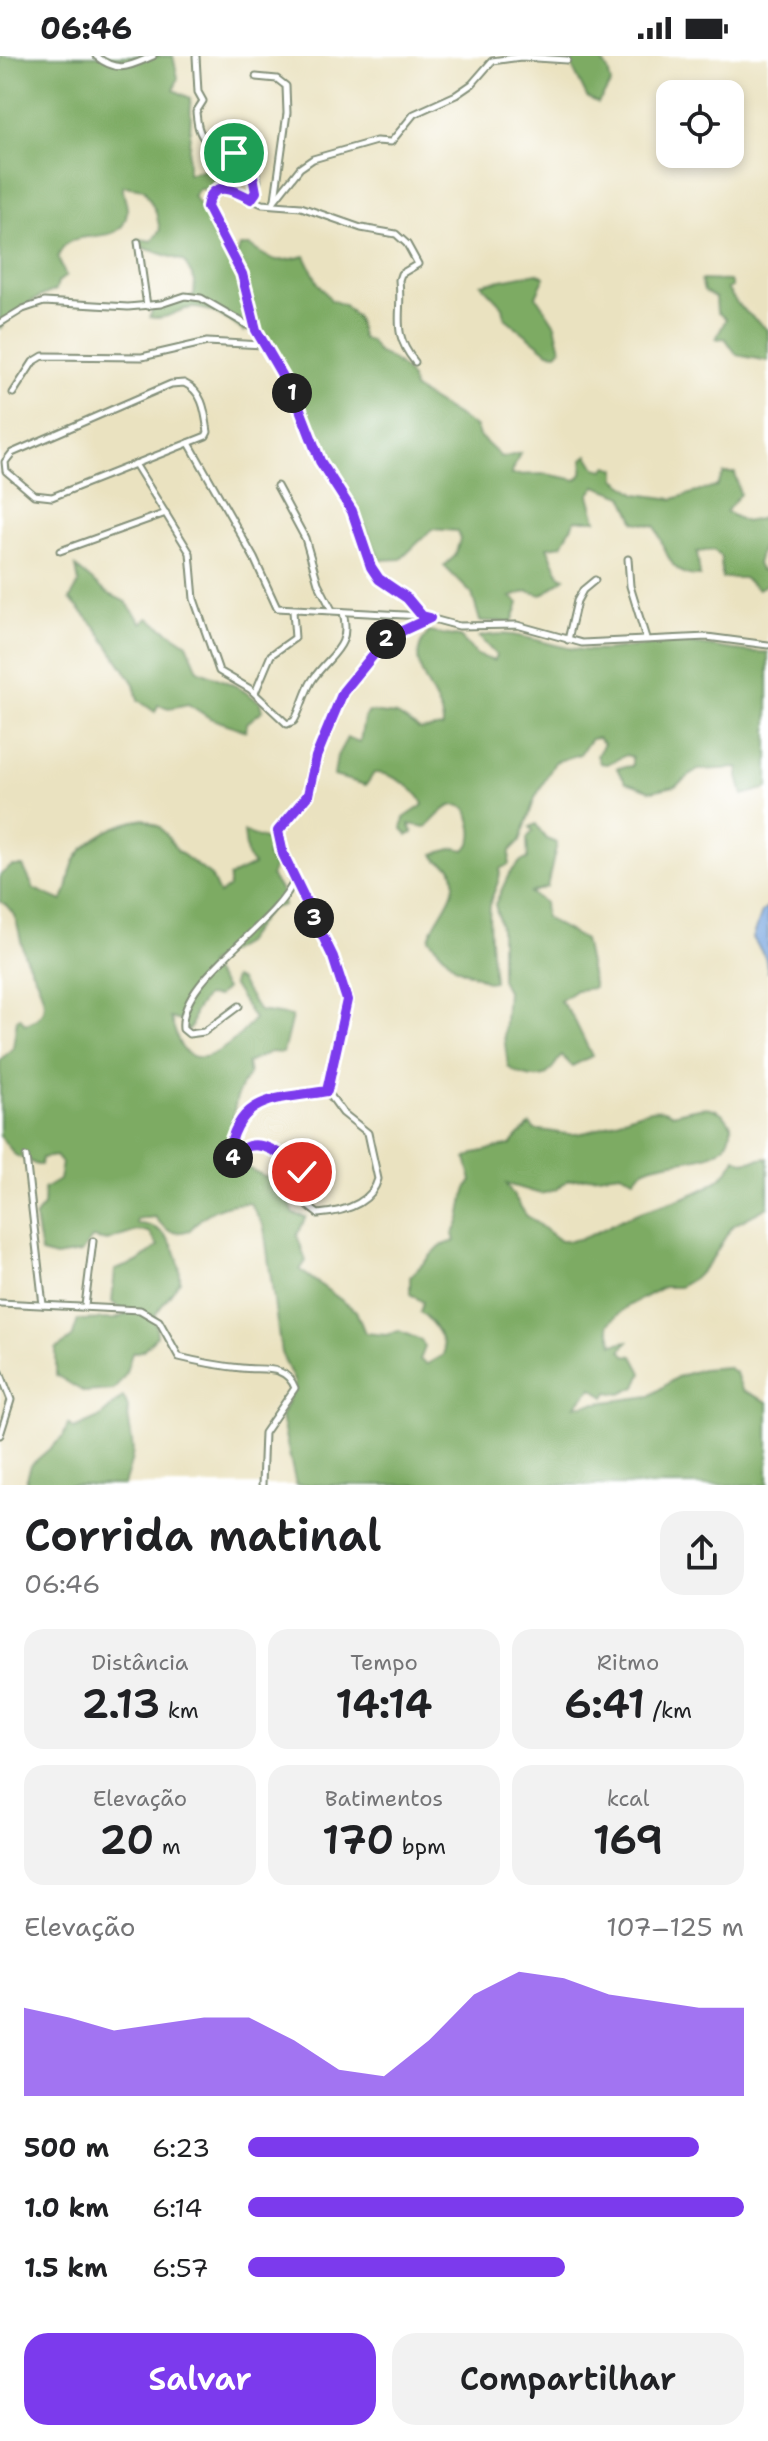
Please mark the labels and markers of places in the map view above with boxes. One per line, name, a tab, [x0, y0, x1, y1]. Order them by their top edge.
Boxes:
pin	[200, 119, 268, 187]
pin: 1	[272, 373, 312, 413]
pin: 2	[366, 619, 406, 659]
pin: 3	[294, 898, 334, 938]
pin: 4	[213, 1138, 253, 1178]
pin	[268, 1138, 336, 1206]

